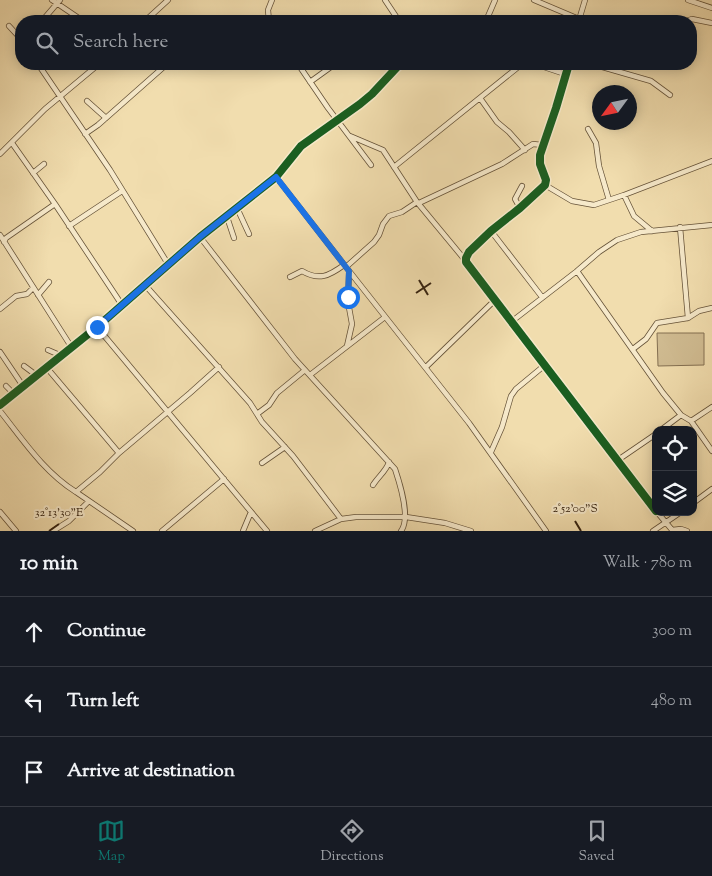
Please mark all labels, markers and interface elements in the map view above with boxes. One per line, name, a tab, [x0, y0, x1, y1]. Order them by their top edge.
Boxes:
search box	[15, 15, 697, 70]
icon: search	[33, 29, 61, 57]
text: Search here	[73, 29, 168, 56]
north arrow	[592, 85, 637, 130]
route start	[337, 286, 360, 309]
route end	[86, 316, 109, 339]
map controls	[652, 426, 697, 516]
button: locate	[652, 426, 697, 471]
button: layers	[652, 471, 697, 516]
text: 2°52'00"S	[552, 500, 598, 518]
text: 32°13'30"E	[35, 504, 84, 522]
text: 10 min	[20, 549, 78, 579]
text: Walk · 780 m	[602, 552, 692, 575]
icon: ahead	[20, 618, 48, 646]
text: Continue	[67, 618, 146, 645]
text: 300 m	[652, 620, 692, 643]
icon: left	[20, 688, 48, 716]
text: Turn left	[67, 688, 139, 715]
text: 480 m	[651, 690, 692, 713]
icon: arrive	[20, 758, 48, 786]
text: Arrive at destination	[67, 758, 235, 785]
tab: Map	[97, 817, 125, 867]
tab: Directions	[320, 817, 384, 867]
tab: Saved	[579, 817, 614, 867]

